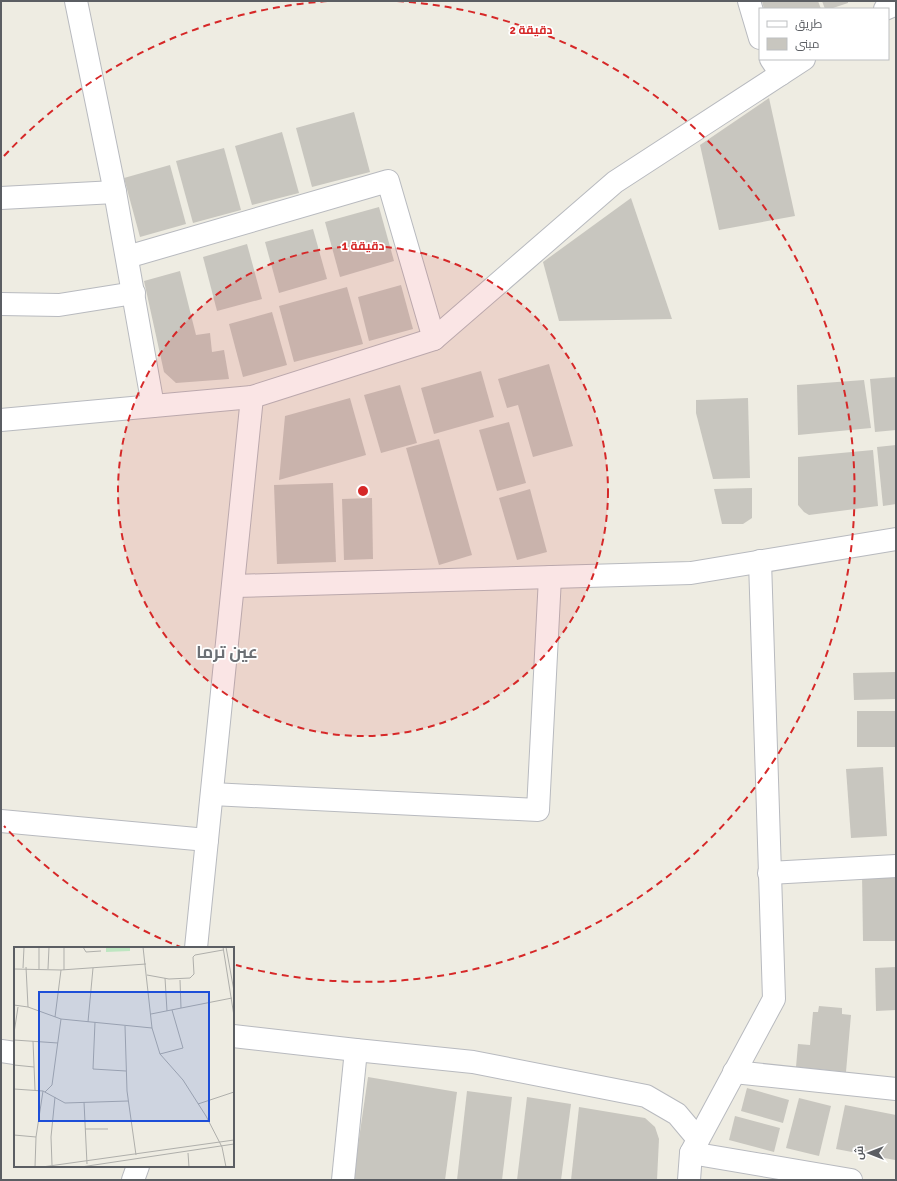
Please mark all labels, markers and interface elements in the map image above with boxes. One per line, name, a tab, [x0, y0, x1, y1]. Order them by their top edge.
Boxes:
legend	[759, 8, 889, 60]
text: طريق	[795, 17, 823, 32]
text: 2 دقيقة	[509, 23, 553, 38]
text: مبنى	[795, 37, 820, 52]
text: 1 دقيقة	[341, 239, 385, 254]
centre of rings	[356, 484, 370, 498]
district label: عين ترما	[196, 642, 258, 663]
inset map	[14, 947, 234, 1167]
north arrow	[849, 1133, 889, 1173]
text: ش	[853, 1146, 866, 1160]

